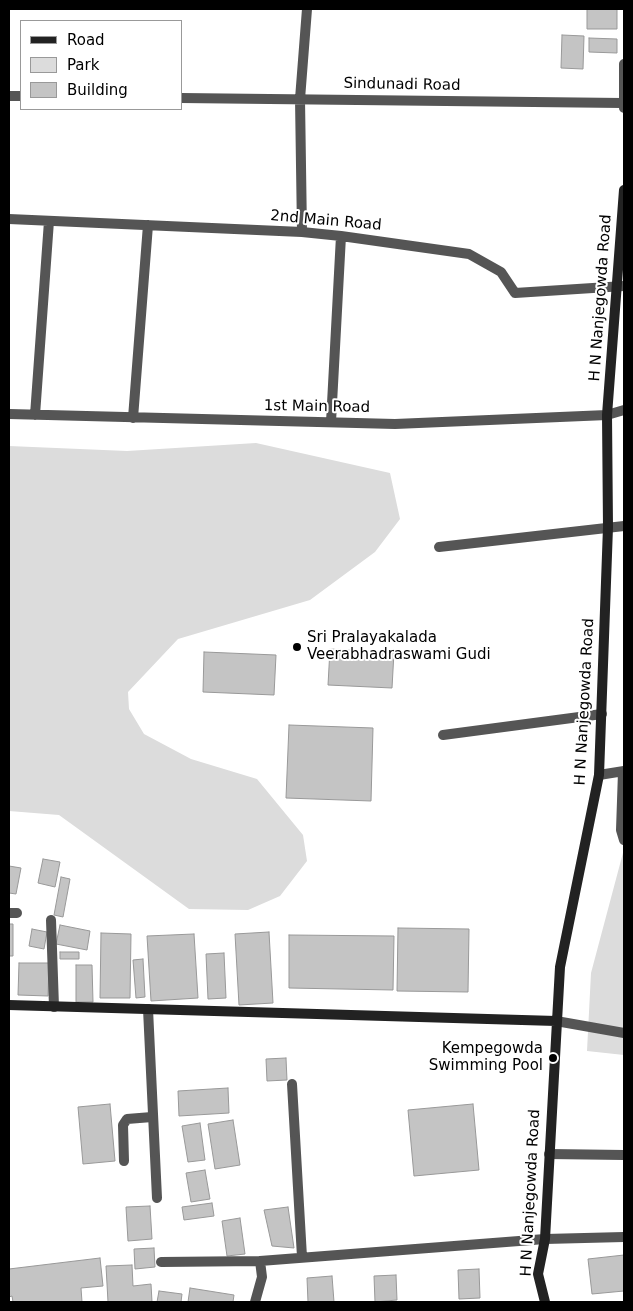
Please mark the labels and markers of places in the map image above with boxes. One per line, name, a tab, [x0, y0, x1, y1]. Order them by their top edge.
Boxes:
place label: Sri Pralayakalada Veerabhadraswami Gudi	[307, 629, 491, 664]
marker: Sri Pralayakalada Veerabhadraswami Gudi	[291, 641, 303, 653]
place label: Kempegowda Swimming Pool	[429, 1040, 543, 1075]
marker: Kempegowda Swimming Pool	[547, 1052, 559, 1064]

